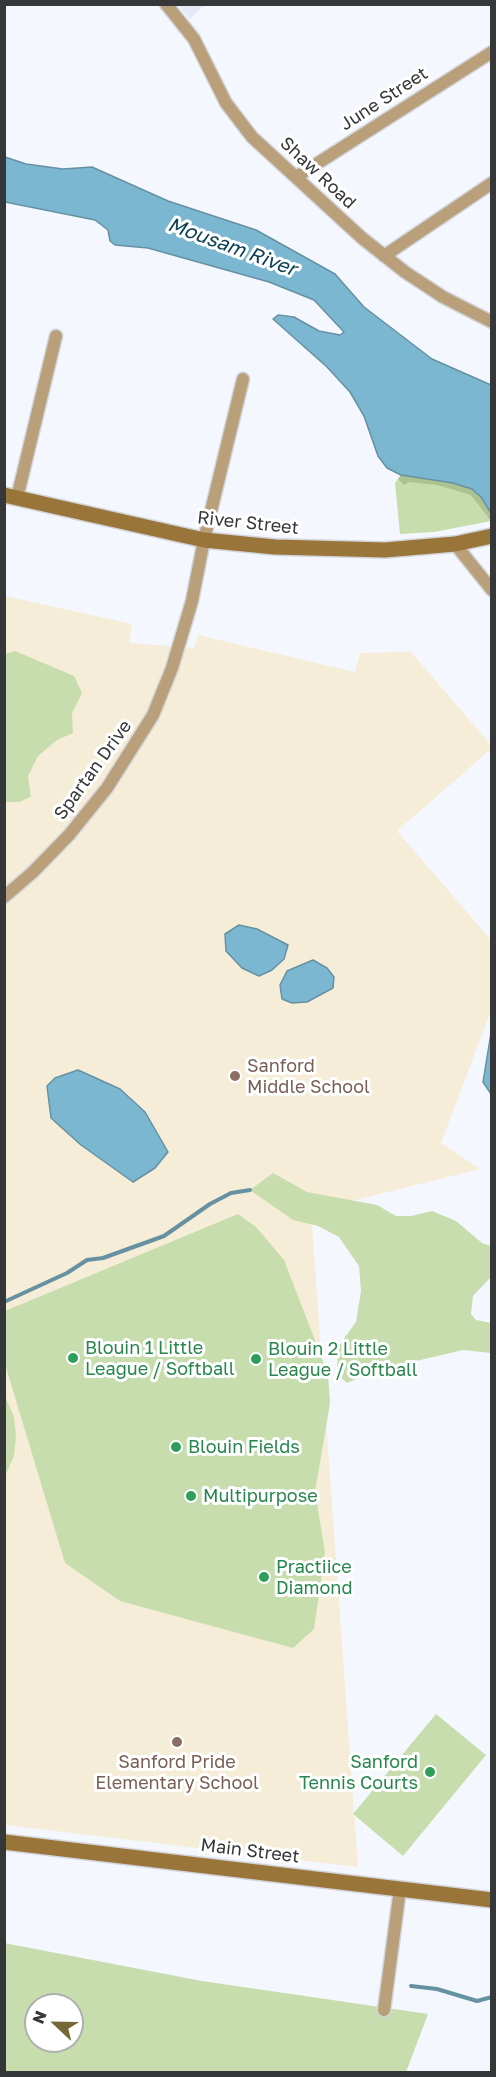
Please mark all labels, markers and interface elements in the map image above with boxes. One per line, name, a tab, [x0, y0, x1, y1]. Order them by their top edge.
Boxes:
street label: June Street	[336, 63, 432, 135]
street label: Shaw Road	[276, 132, 360, 214]
water label: Mousam River	[164, 213, 300, 281]
street label: River Street	[196, 507, 300, 539]
street label: Spartan Drive	[50, 716, 136, 824]
place label: Sanford Middle School	[247, 1055, 370, 1098]
marker: Sanford Middle School	[228, 1069, 242, 1083]
place label: Blouin 1 Little League / Softball	[85, 1337, 235, 1380]
place label: Blouin 2 Little League / Softball	[268, 1338, 418, 1380]
marker: Blouin 1 Little League / Softball	[66, 1351, 80, 1365]
marker: Blouin 2 Little League / Softball	[249, 1352, 263, 1366]
place label: Blouin Fields	[188, 1436, 300, 1458]
marker: Blouin Fields	[169, 1440, 183, 1454]
place label: Multipurpose	[203, 1485, 318, 1507]
marker: Multipurpose	[184, 1489, 198, 1503]
place label: Practiice Diamond	[276, 1556, 352, 1598]
marker: Practiice Diamond	[257, 1570, 271, 1584]
marker: Sanford Pride Elementary School	[170, 1735, 184, 1749]
place label: Sanford Pride Elementary School	[95, 1751, 259, 1794]
place label: Sanford Tennis Courts	[299, 1751, 418, 1794]
marker: Sanford Tennis Courts	[423, 1765, 437, 1779]
street label: Main Street	[199, 1834, 301, 1868]
north arrow	[24, 1993, 84, 2053]
text: N	[28, 2008, 51, 2026]

